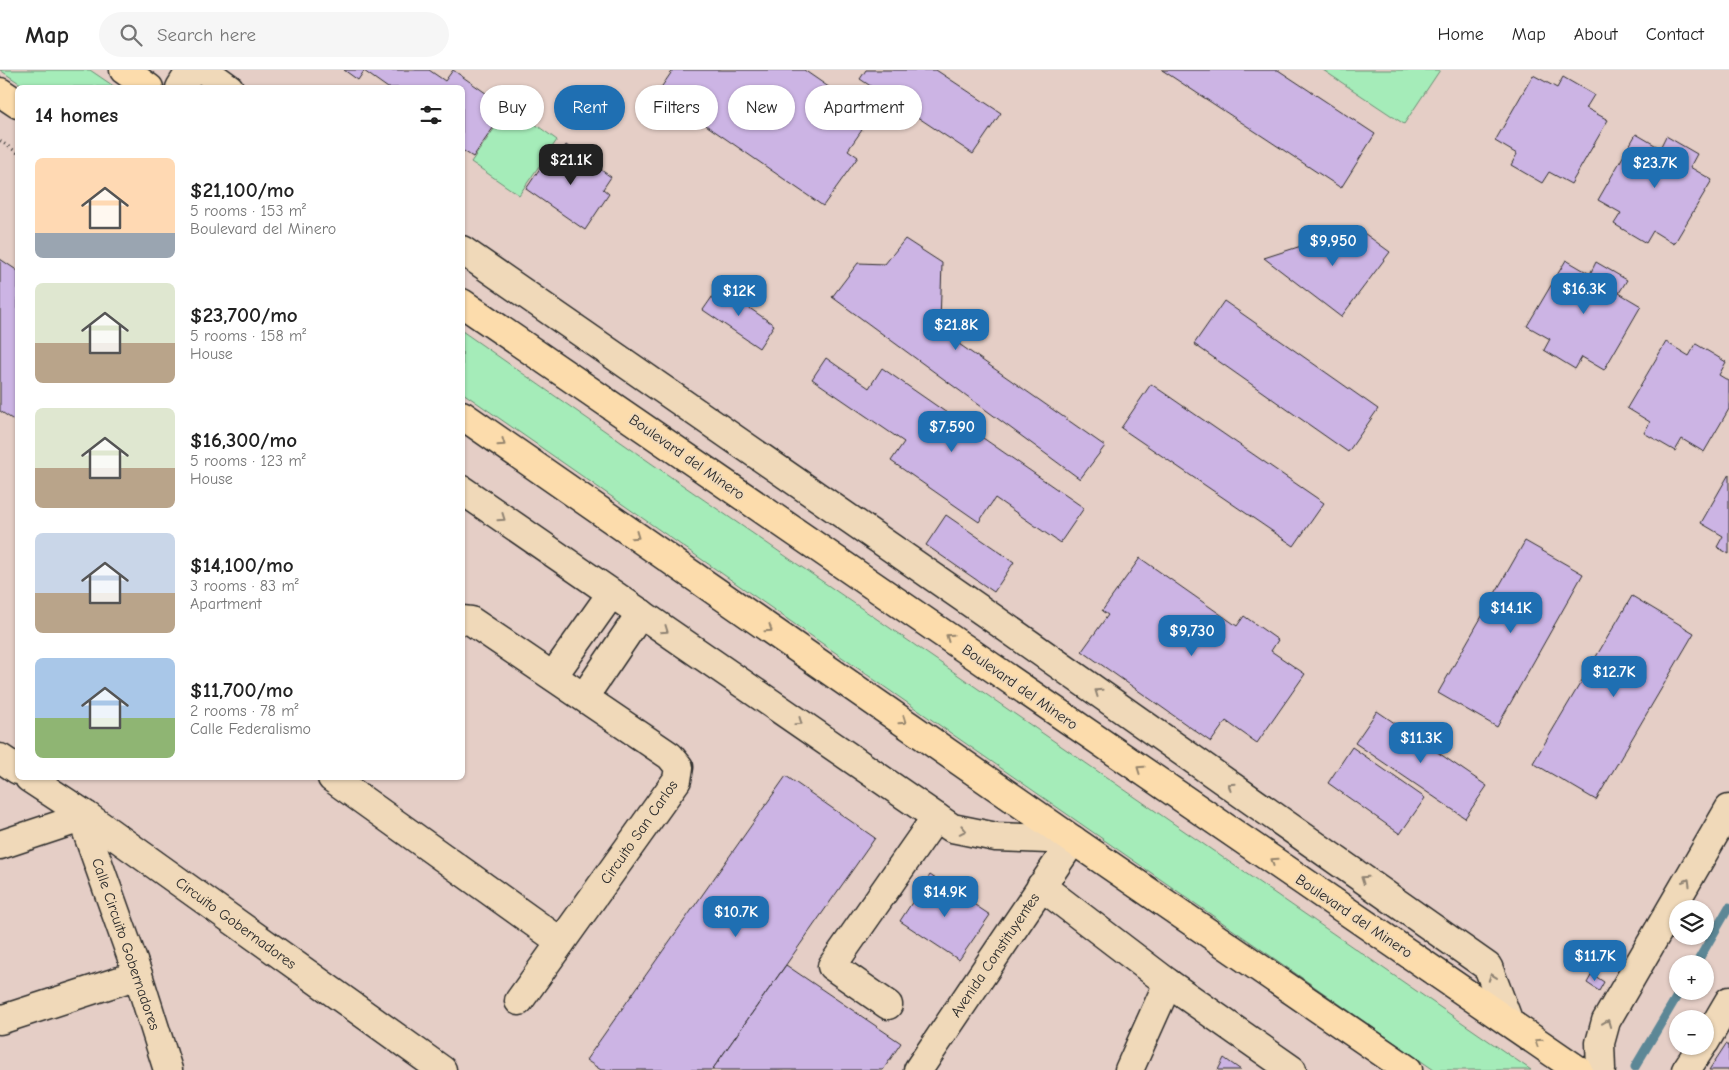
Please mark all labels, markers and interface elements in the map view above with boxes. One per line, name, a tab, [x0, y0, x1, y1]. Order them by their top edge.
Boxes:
search box	[99, 12, 449, 57]
text: Map	[25, 21, 69, 49]
icon: search	[117, 21, 145, 49]
text: Search here	[157, 24, 256, 46]
text: Home	[1437, 24, 1484, 45]
text: Map	[1512, 24, 1546, 45]
text: About	[1574, 24, 1618, 45]
text: Contact	[1646, 24, 1704, 45]
chip: Buy	[480, 85, 544, 130]
chip: Rent	[554, 85, 625, 130]
chip: Filters	[635, 85, 718, 130]
chip: New	[728, 85, 795, 130]
chip: Apartment	[805, 85, 922, 130]
icon: filters	[417, 101, 445, 129]
text: 14 homes	[35, 103, 118, 127]
pin: $21.1K	[530, 144, 612, 186]
pin: $23.7K	[1614, 146, 1696, 189]
text: $21.1K	[550, 151, 592, 169]
text: $23.7K	[1633, 154, 1677, 172]
icon: home	[75, 178, 135, 238]
text: $21,100/mo	[190, 178, 294, 202]
text: 5 rooms · 153 m²	[190, 202, 306, 220]
text: Boulevard del Minero	[190, 220, 336, 238]
pin: $9,950	[1292, 224, 1374, 267]
text: $9,950	[1309, 232, 1357, 250]
pin: $16.3K	[1543, 272, 1625, 315]
pin: $12K	[709, 274, 769, 317]
text: $16.3K	[1562, 280, 1606, 298]
text: $12K	[723, 282, 755, 300]
icon: home	[75, 303, 135, 363]
text: $23,700/mo	[190, 303, 298, 327]
pin: $21.8K	[915, 308, 997, 351]
text: $21.8K	[934, 316, 978, 334]
text: 5 rooms · 158 m²	[190, 327, 306, 345]
text: House	[190, 345, 233, 363]
street label: Boulevard del Minero	[626, 410, 748, 504]
pin: $7,590	[911, 410, 993, 453]
text: $7,590	[929, 418, 975, 436]
icon: home	[75, 428, 135, 488]
text: $16,300/mo	[190, 428, 297, 452]
one-way arrow	[497, 437, 506, 446]
text: 5 rooms · 123 m²	[190, 452, 306, 470]
text: House	[190, 470, 233, 488]
one-way arrow	[497, 512, 506, 521]
one-way arrow	[630, 530, 640, 539]
icon: home	[75, 553, 135, 613]
text: $14,100/mo	[190, 553, 294, 577]
text: 3 rooms · 83 m²	[190, 577, 299, 595]
pin: $14.1K	[1470, 592, 1552, 634]
text: Apartment	[190, 595, 262, 613]
text: $14.1K	[1490, 599, 1532, 617]
pin: $9,730	[1151, 614, 1233, 657]
text: $9,730	[1169, 622, 1215, 640]
one-way arrow	[763, 623, 773, 632]
one-way arrow	[659, 624, 669, 633]
one-way arrow	[945, 634, 954, 644]
street label: Boulevard del Minero	[959, 640, 1081, 734]
pin: $12.7K	[1573, 656, 1655, 698]
text: $12.7K	[1593, 663, 1636, 681]
icon: home	[75, 678, 135, 738]
text: $11,700/mo	[190, 678, 293, 702]
one-way arrow	[1094, 689, 1104, 698]
text: 2 rooms · 78 m²	[190, 702, 298, 720]
one-way arrow	[897, 715, 906, 724]
one-way arrow	[793, 716, 802, 725]
text: Calle Federalismo	[190, 720, 311, 738]
pin: $11.3K	[1380, 722, 1462, 764]
text: $11.3K	[1400, 729, 1442, 747]
one-way arrow	[1137, 766, 1146, 775]
street label: Circuito San Carlos	[596, 777, 682, 887]
one-way arrow	[1227, 783, 1237, 792]
one-way arrow	[959, 824, 968, 835]
street label: Calle Circuito Gobernadores	[88, 856, 164, 1032]
one-way arrow	[1271, 858, 1280, 867]
street label: Boulevard del Minero	[1292, 870, 1416, 962]
street label: Circuito Gobernadores	[172, 873, 300, 973]
pin: $14.9K	[904, 876, 986, 918]
one-way arrow	[1360, 876, 1370, 885]
one-way arrow	[1681, 878, 1691, 887]
text: $14.9K	[923, 883, 967, 901]
street label: Avenida Constituyentes	[947, 890, 1043, 1020]
pin: $10.7K	[695, 896, 777, 938]
map controls	[1669, 900, 1714, 1055]
button: layers	[1669, 900, 1714, 945]
text: $10.7K	[714, 903, 758, 921]
pin: $11.7K	[1554, 940, 1636, 982]
text: $11.7K	[1574, 947, 1616, 965]
button: +	[1669, 955, 1714, 1000]
one-way arrow	[1488, 973, 1498, 981]
button: −	[1669, 1010, 1714, 1055]
one-way arrow	[1601, 1019, 1611, 1027]
one-way arrow	[1534, 1039, 1544, 1048]

